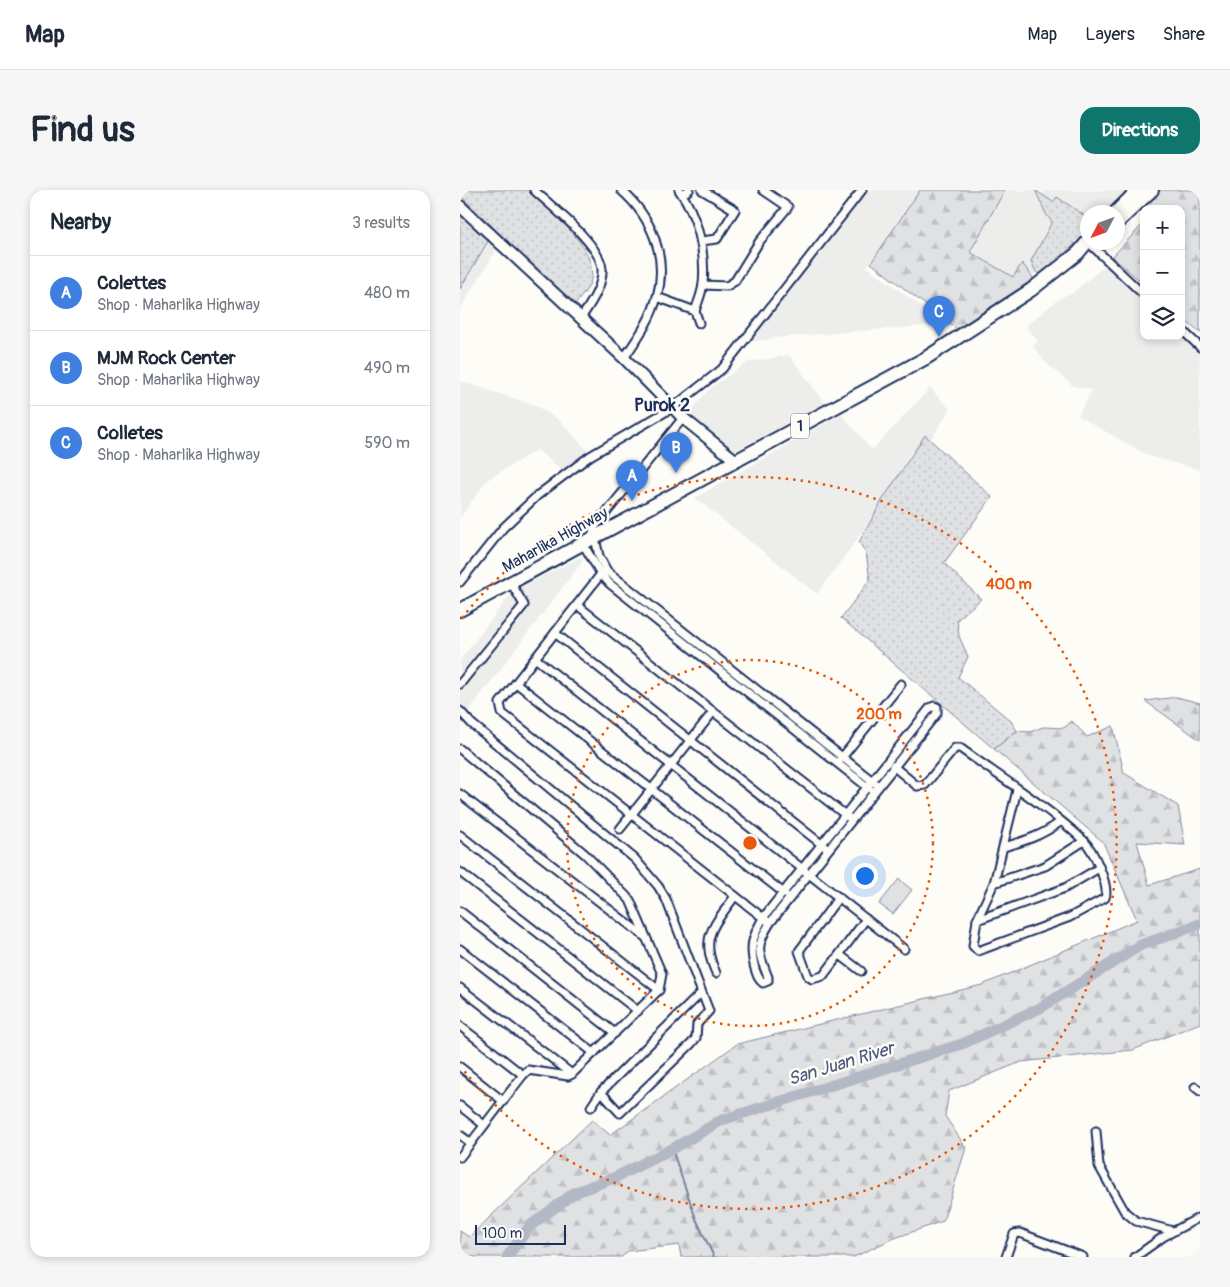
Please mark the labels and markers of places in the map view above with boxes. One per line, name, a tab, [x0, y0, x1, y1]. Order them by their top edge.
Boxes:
pin: C	[923, 296, 955, 337]
pin: B	[660, 432, 692, 473]
pin: A	[616, 460, 648, 501]
centre of rings	[741, 834, 759, 852]

